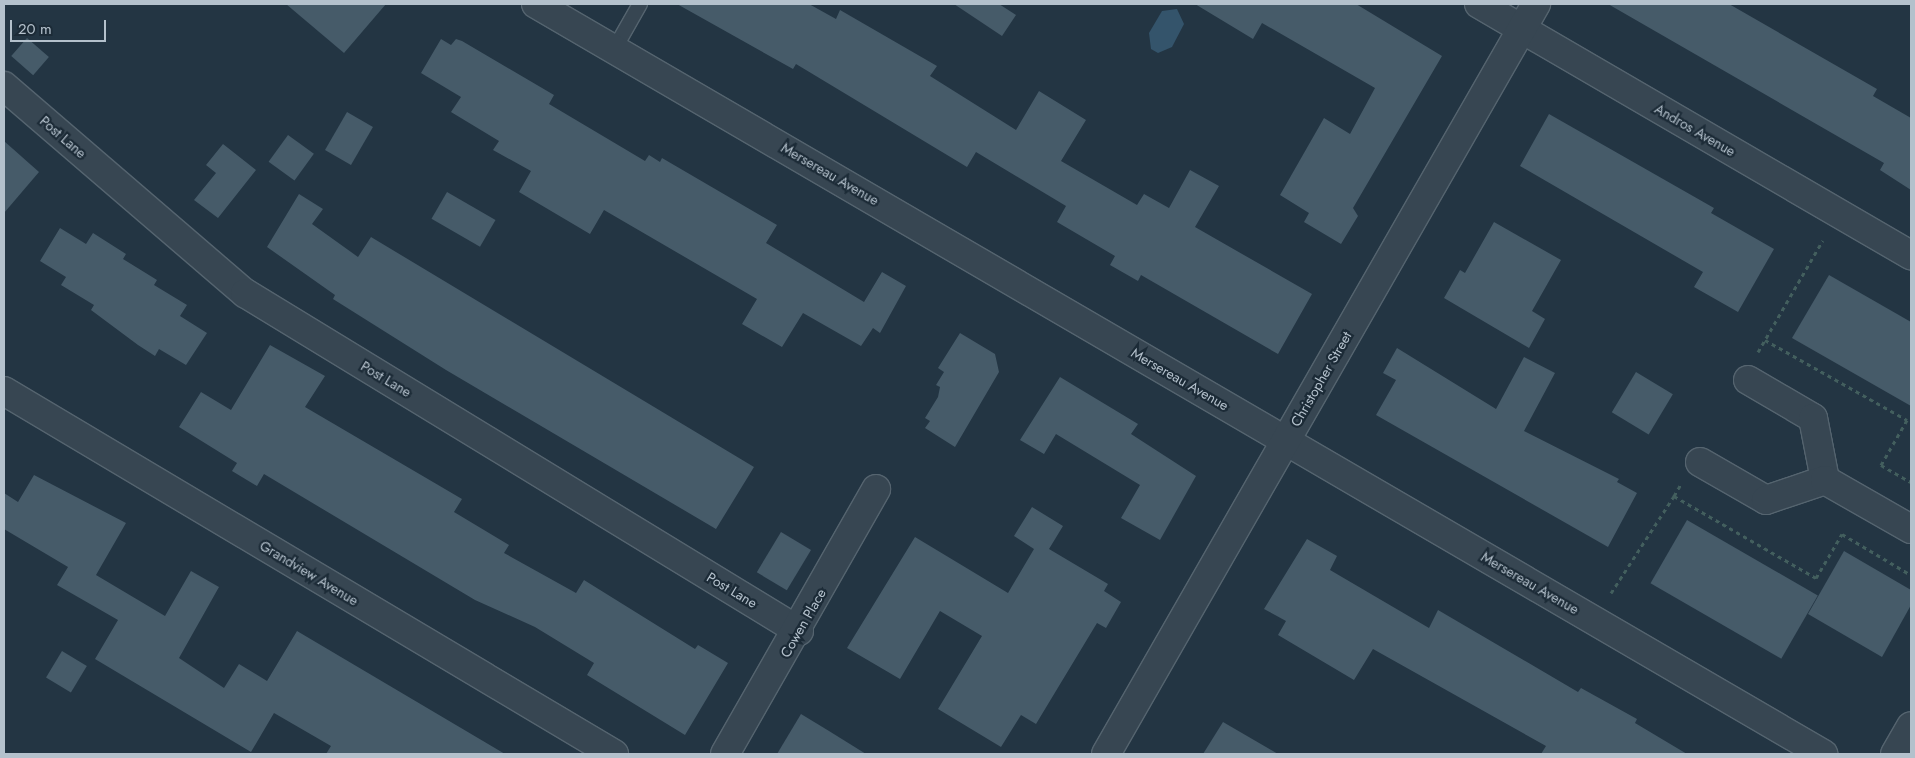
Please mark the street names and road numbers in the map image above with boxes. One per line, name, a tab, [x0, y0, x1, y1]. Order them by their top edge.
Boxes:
street label: Andros Avenue	[1652, 100, 1738, 160]
street label: Post Lane	[36, 112, 90, 162]
street label: Mersereau Avenue	[778, 139, 882, 209]
street label: Christopher Street	[1287, 328, 1355, 430]
street label: Mersereau Avenue	[1128, 344, 1232, 414]
street label: Post Lane	[358, 357, 414, 401]
street label: Grandview Avenue	[257, 537, 361, 609]
street label: Mersereau Avenue	[1478, 548, 1582, 618]
street label: Post Lane	[704, 568, 760, 612]
street label: Cowen Place	[777, 586, 829, 660]

